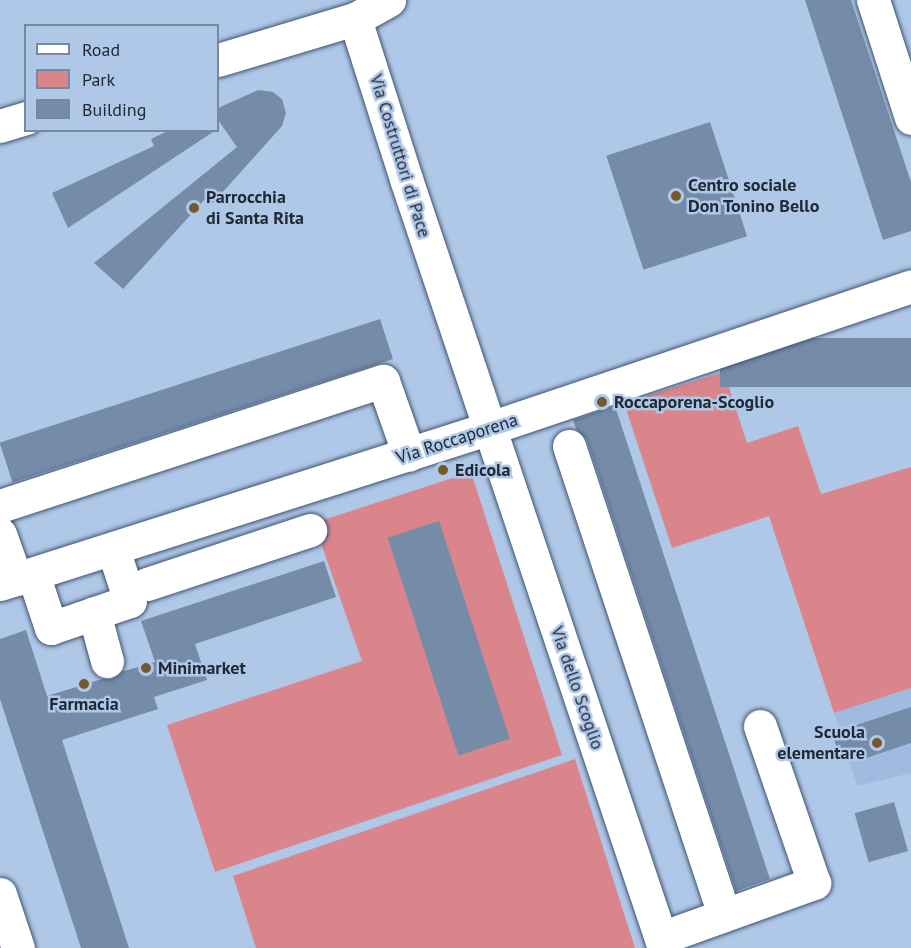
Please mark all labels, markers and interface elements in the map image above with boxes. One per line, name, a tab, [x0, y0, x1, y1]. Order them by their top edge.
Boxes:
legend	[24, 24, 219, 132]
text: Road	[82, 38, 120, 61]
text: Park	[82, 68, 115, 91]
street label: Via Costruttori di Pace	[365, 72, 435, 240]
text: Building	[82, 98, 146, 121]
place label: Centro sociale Don Tonino Bello	[688, 175, 820, 218]
place label: Parrocchia di Santa Rita	[206, 187, 304, 230]
marker: Centro sociale Don Tonino Bello	[669, 189, 683, 203]
marker: Parrocchia di Santa Rita	[187, 201, 201, 215]
place label: Roccaporena-Scoglio	[614, 391, 774, 413]
marker: Roccaporena-Scoglio	[595, 395, 609, 409]
street label: Via Roccaporena	[394, 409, 520, 469]
place label: Edicola	[455, 459, 510, 481]
marker: Edicola	[436, 463, 450, 477]
street label: Via dello Scoglio	[546, 624, 608, 752]
place label: Minimarket	[158, 657, 246, 679]
marker: Minimarket	[139, 661, 153, 675]
marker: Farmacia	[77, 677, 91, 691]
place label: Farmacia	[49, 693, 119, 715]
place label: Scuola elementare	[777, 722, 865, 764]
marker: Scuola elementare	[870, 736, 884, 750]

